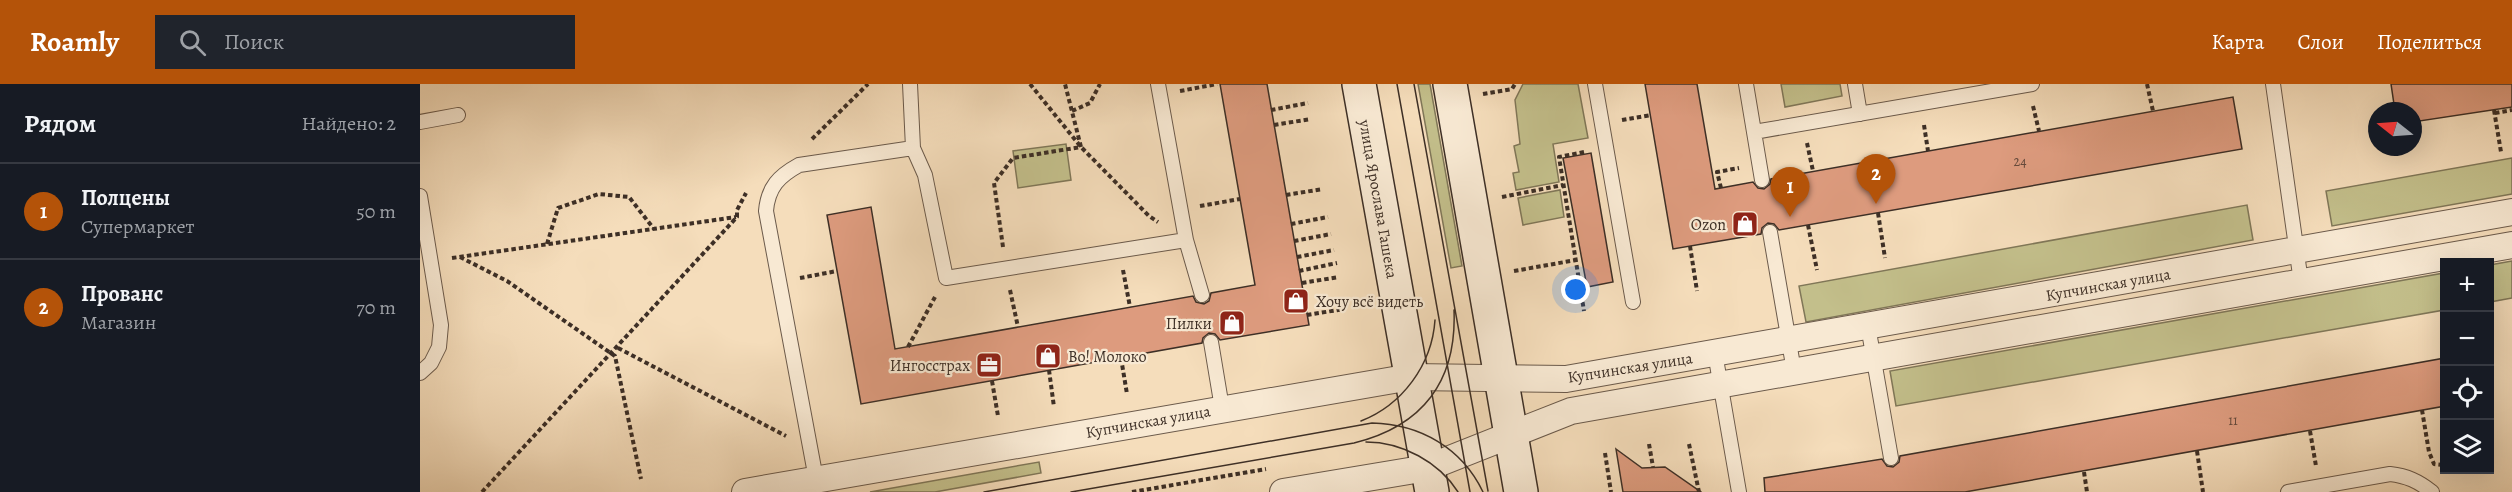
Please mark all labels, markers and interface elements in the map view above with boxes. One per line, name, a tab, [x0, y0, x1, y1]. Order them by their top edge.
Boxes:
search box	[155, 15, 575, 69]
text: Roamly	[30, 23, 119, 61]
icon: search	[176, 26, 209, 59]
text: Поиск	[224, 27, 284, 57]
text: Карта	[2211, 28, 2264, 56]
text: Слои	[2297, 28, 2344, 56]
text: Поделиться	[2377, 28, 2482, 56]
north arrow	[2368, 102, 2422, 156]
text: Рядом	[24, 106, 96, 141]
text: Найдено: 2	[301, 110, 396, 137]
street label: улица Ярослава Гашека	[1353, 117, 1403, 281]
house number: 24	[2014, 152, 2027, 171]
pin: 2	[1856, 154, 1896, 204]
pin: 1	[1770, 168, 1810, 217]
text: Полцены	[81, 183, 170, 213]
text: 1	[40, 198, 47, 225]
text: 50 m	[356, 198, 396, 225]
shop icon: Ozon	[1730, 209, 1760, 239]
text: Супермаркет	[81, 213, 195, 240]
place label: Ozon	[1691, 214, 1726, 236]
map controls	[2440, 258, 2494, 474]
button: +	[2440, 258, 2494, 312]
street label: Купчинская улица	[2044, 263, 2173, 307]
your location	[1561, 275, 1590, 304]
text: Прованс	[81, 279, 163, 309]
shop icon: Хочу всё видеть	[1281, 286, 1311, 316]
place label: Хочу всё видеть	[1316, 291, 1423, 313]
text: 2	[39, 294, 48, 321]
text: 70 m	[356, 294, 396, 321]
shop icon: Пилки	[1217, 308, 1247, 338]
text: Магазин	[81, 309, 156, 336]
button: −	[2440, 312, 2494, 366]
place label: Пилки	[1166, 313, 1212, 335]
shop icon: Во! Молоко	[1033, 341, 1063, 371]
place label: Во! Молоко	[1068, 346, 1147, 368]
street label: Купчинская улица	[1566, 347, 1695, 389]
office icon: Ингосстрах	[974, 350, 1004, 380]
place label: Ингосстрах	[890, 355, 970, 377]
button: locate	[2440, 366, 2494, 420]
street label: Купчинская улица	[1084, 400, 1213, 444]
house number: 11	[2228, 411, 2238, 430]
button: layers	[2440, 420, 2494, 474]

